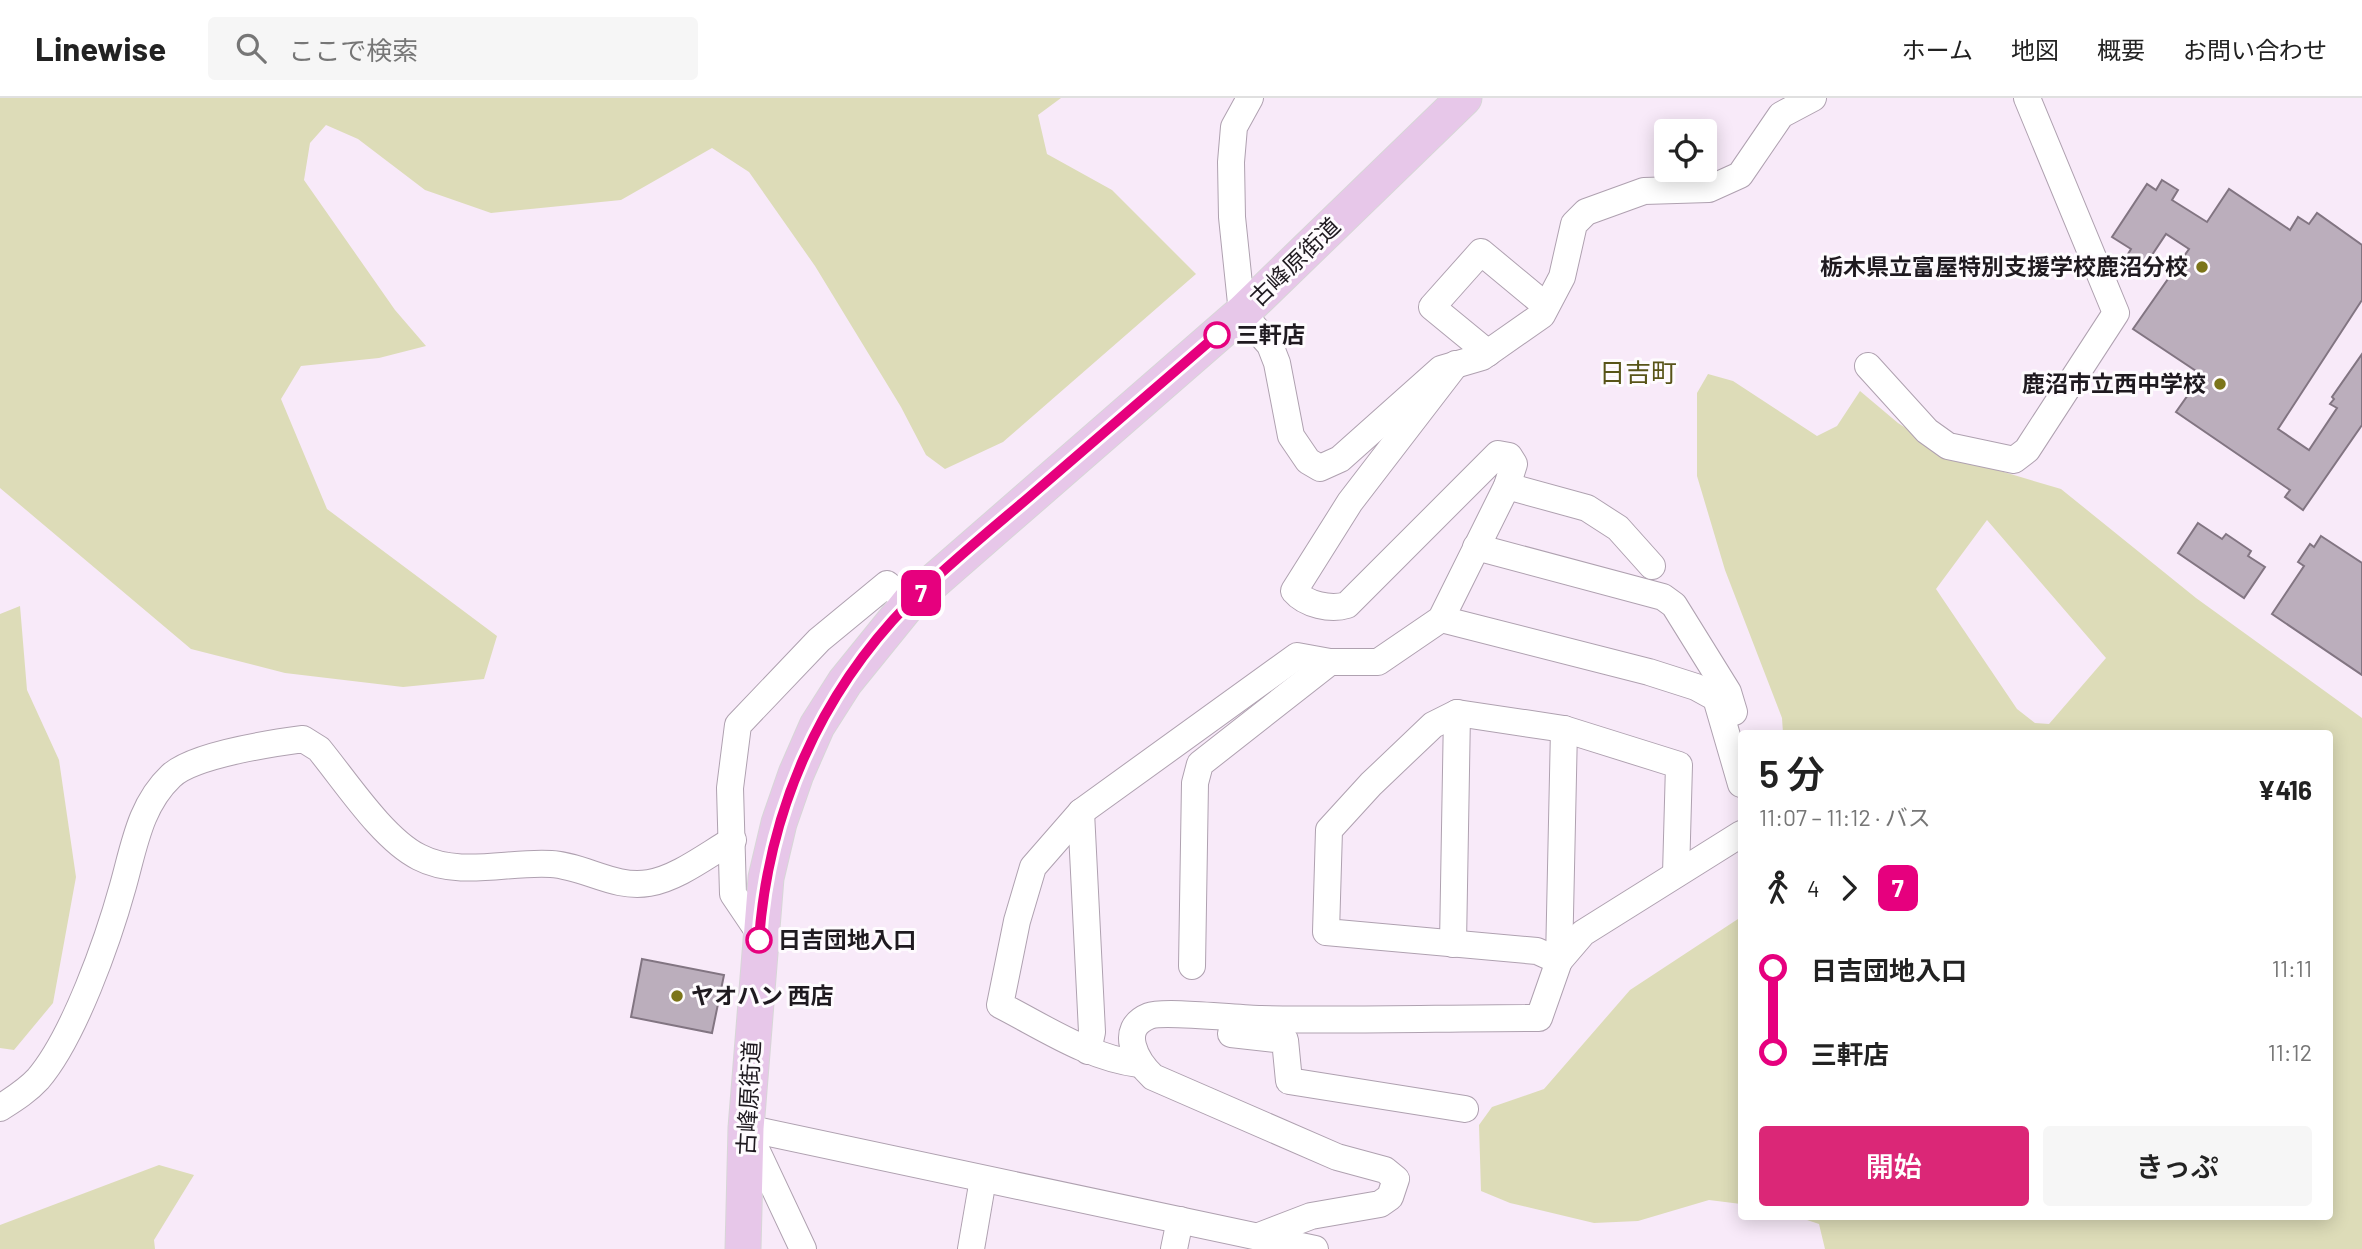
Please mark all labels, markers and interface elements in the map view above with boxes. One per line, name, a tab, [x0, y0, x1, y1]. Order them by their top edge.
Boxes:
search box	[208, 17, 698, 80]
text: Linewise	[35, 28, 166, 68]
icon: search	[232, 29, 270, 67]
text: ここで検索	[288, 34, 418, 65]
text: ホーム	[1902, 35, 1973, 64]
text: 地図	[2011, 35, 2059, 64]
text: 概要	[2097, 35, 2145, 64]
text: お問い合わせ	[2183, 35, 2327, 64]
map controls	[1654, 119, 1717, 182]
button: locate	[1654, 119, 1717, 182]
street label: 古峰原街道	[1243, 211, 1345, 311]
place label: 栃木県立富屋特別支援学校鹿沼分校	[1820, 252, 2188, 280]
marker: 栃木県立富屋特別支援学校鹿沼分校	[2194, 259, 2210, 275]
place label: 三軒店	[1236, 320, 1305, 348]
marker: 三軒店	[1204, 322, 1230, 348]
district label: 日吉町	[1599, 356, 1677, 387]
place label: 鹿沼市立西中学校	[2022, 369, 2206, 397]
marker: 鹿沼市立西中学校	[2212, 376, 2228, 392]
line badge: 7	[898, 570, 944, 616]
text: 7	[915, 578, 927, 607]
text: 5 分	[1759, 750, 1825, 796]
text: ¥416	[2258, 774, 2312, 805]
text: 11:07 – 11:12 · バス	[1759, 803, 1931, 831]
icon: walk	[1759, 869, 1797, 907]
icon: forward	[1830, 869, 1868, 907]
text: 7	[1892, 873, 1904, 902]
text: 4	[1807, 874, 1820, 902]
place label: 日吉団地入口	[778, 925, 916, 953]
marker: 日吉団地入口	[746, 927, 772, 953]
text: 日吉団地入口	[1811, 954, 1967, 985]
text: 11:11	[2272, 954, 2312, 982]
place label: ヤオハン 西店	[691, 981, 834, 1009]
marker: ヤオハン 西店	[669, 988, 685, 1004]
text: 三軒店	[1811, 1038, 1889, 1069]
text: 11:12	[2268, 1038, 2312, 1066]
street label: 古峰原街道	[731, 1040, 765, 1156]
button: 開始	[1759, 1126, 2029, 1206]
button: きっぷ	[2043, 1126, 2312, 1206]

